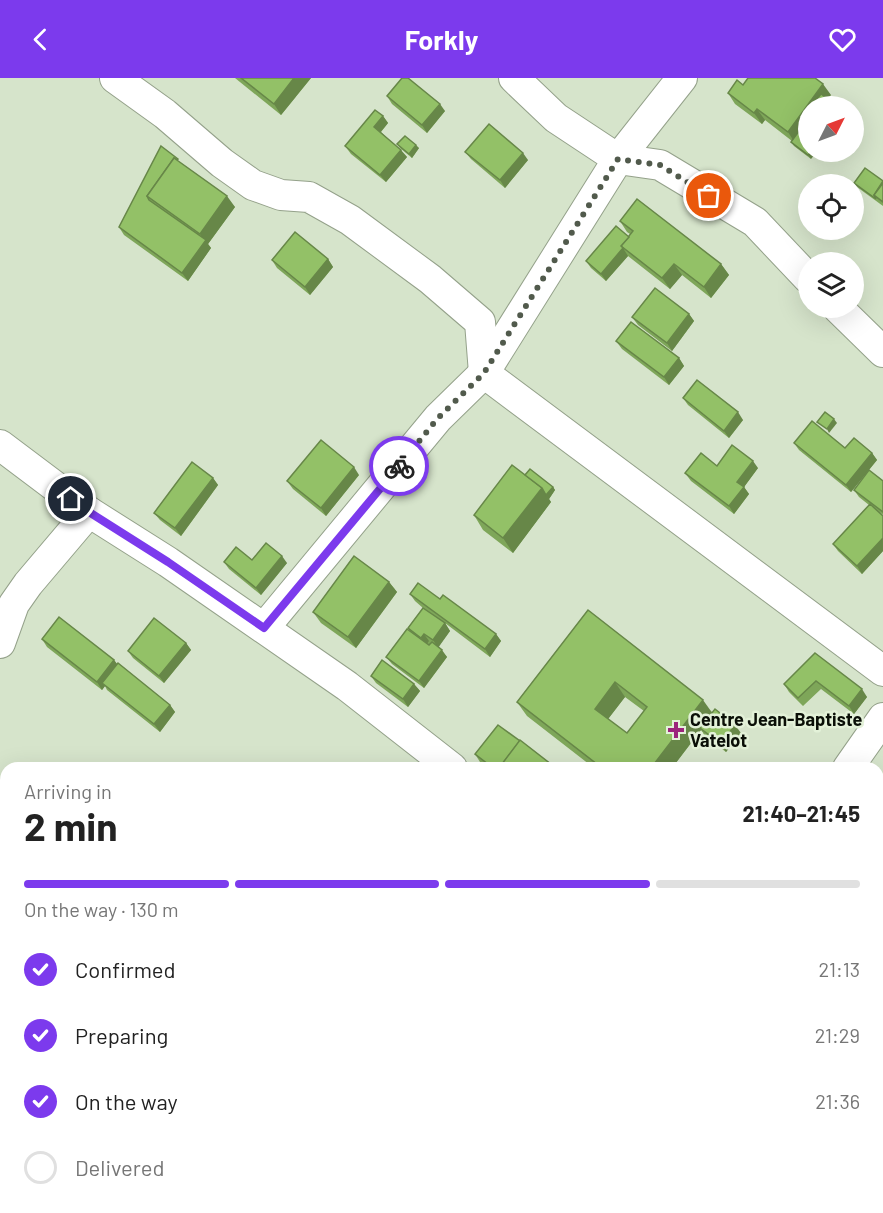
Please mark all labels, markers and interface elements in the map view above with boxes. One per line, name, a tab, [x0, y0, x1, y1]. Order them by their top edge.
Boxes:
icon: back	[24, 23, 57, 56]
text: Forkly	[405, 23, 478, 55]
icon: heart	[826, 23, 859, 56]
north arrow	[798, 96, 864, 162]
map controls	[798, 96, 864, 318]
pin	[683, 170, 734, 221]
button: locate	[798, 174, 864, 240]
icon: bag	[692, 179, 725, 212]
button: layers	[798, 252, 864, 318]
courier	[369, 436, 429, 496]
icon: bike	[383, 450, 416, 483]
pin	[45, 473, 96, 524]
icon: home	[54, 482, 87, 515]
place label: Centre Jean-Baptiste Vatelot	[690, 708, 862, 751]
marker: Centre Jean-Baptiste Vatelot	[667, 721, 685, 739]
text: Arriving in	[24, 779, 112, 803]
text: 21:40–21:45	[743, 800, 860, 826]
text: 2 min	[24, 802, 117, 849]
text: On the way · 130 m	[24, 897, 179, 921]
icon: check	[24, 953, 57, 986]
text: Confirmed	[75, 956, 175, 982]
text: 21:13	[818, 957, 860, 981]
icon: check	[24, 1019, 57, 1052]
text: Preparing	[75, 1022, 168, 1048]
text: 21:29	[815, 1023, 860, 1047]
icon: check	[24, 1085, 57, 1118]
text: On the way	[75, 1088, 178, 1114]
text: 21:36	[815, 1089, 860, 1113]
text: Delivered	[75, 1154, 164, 1180]

